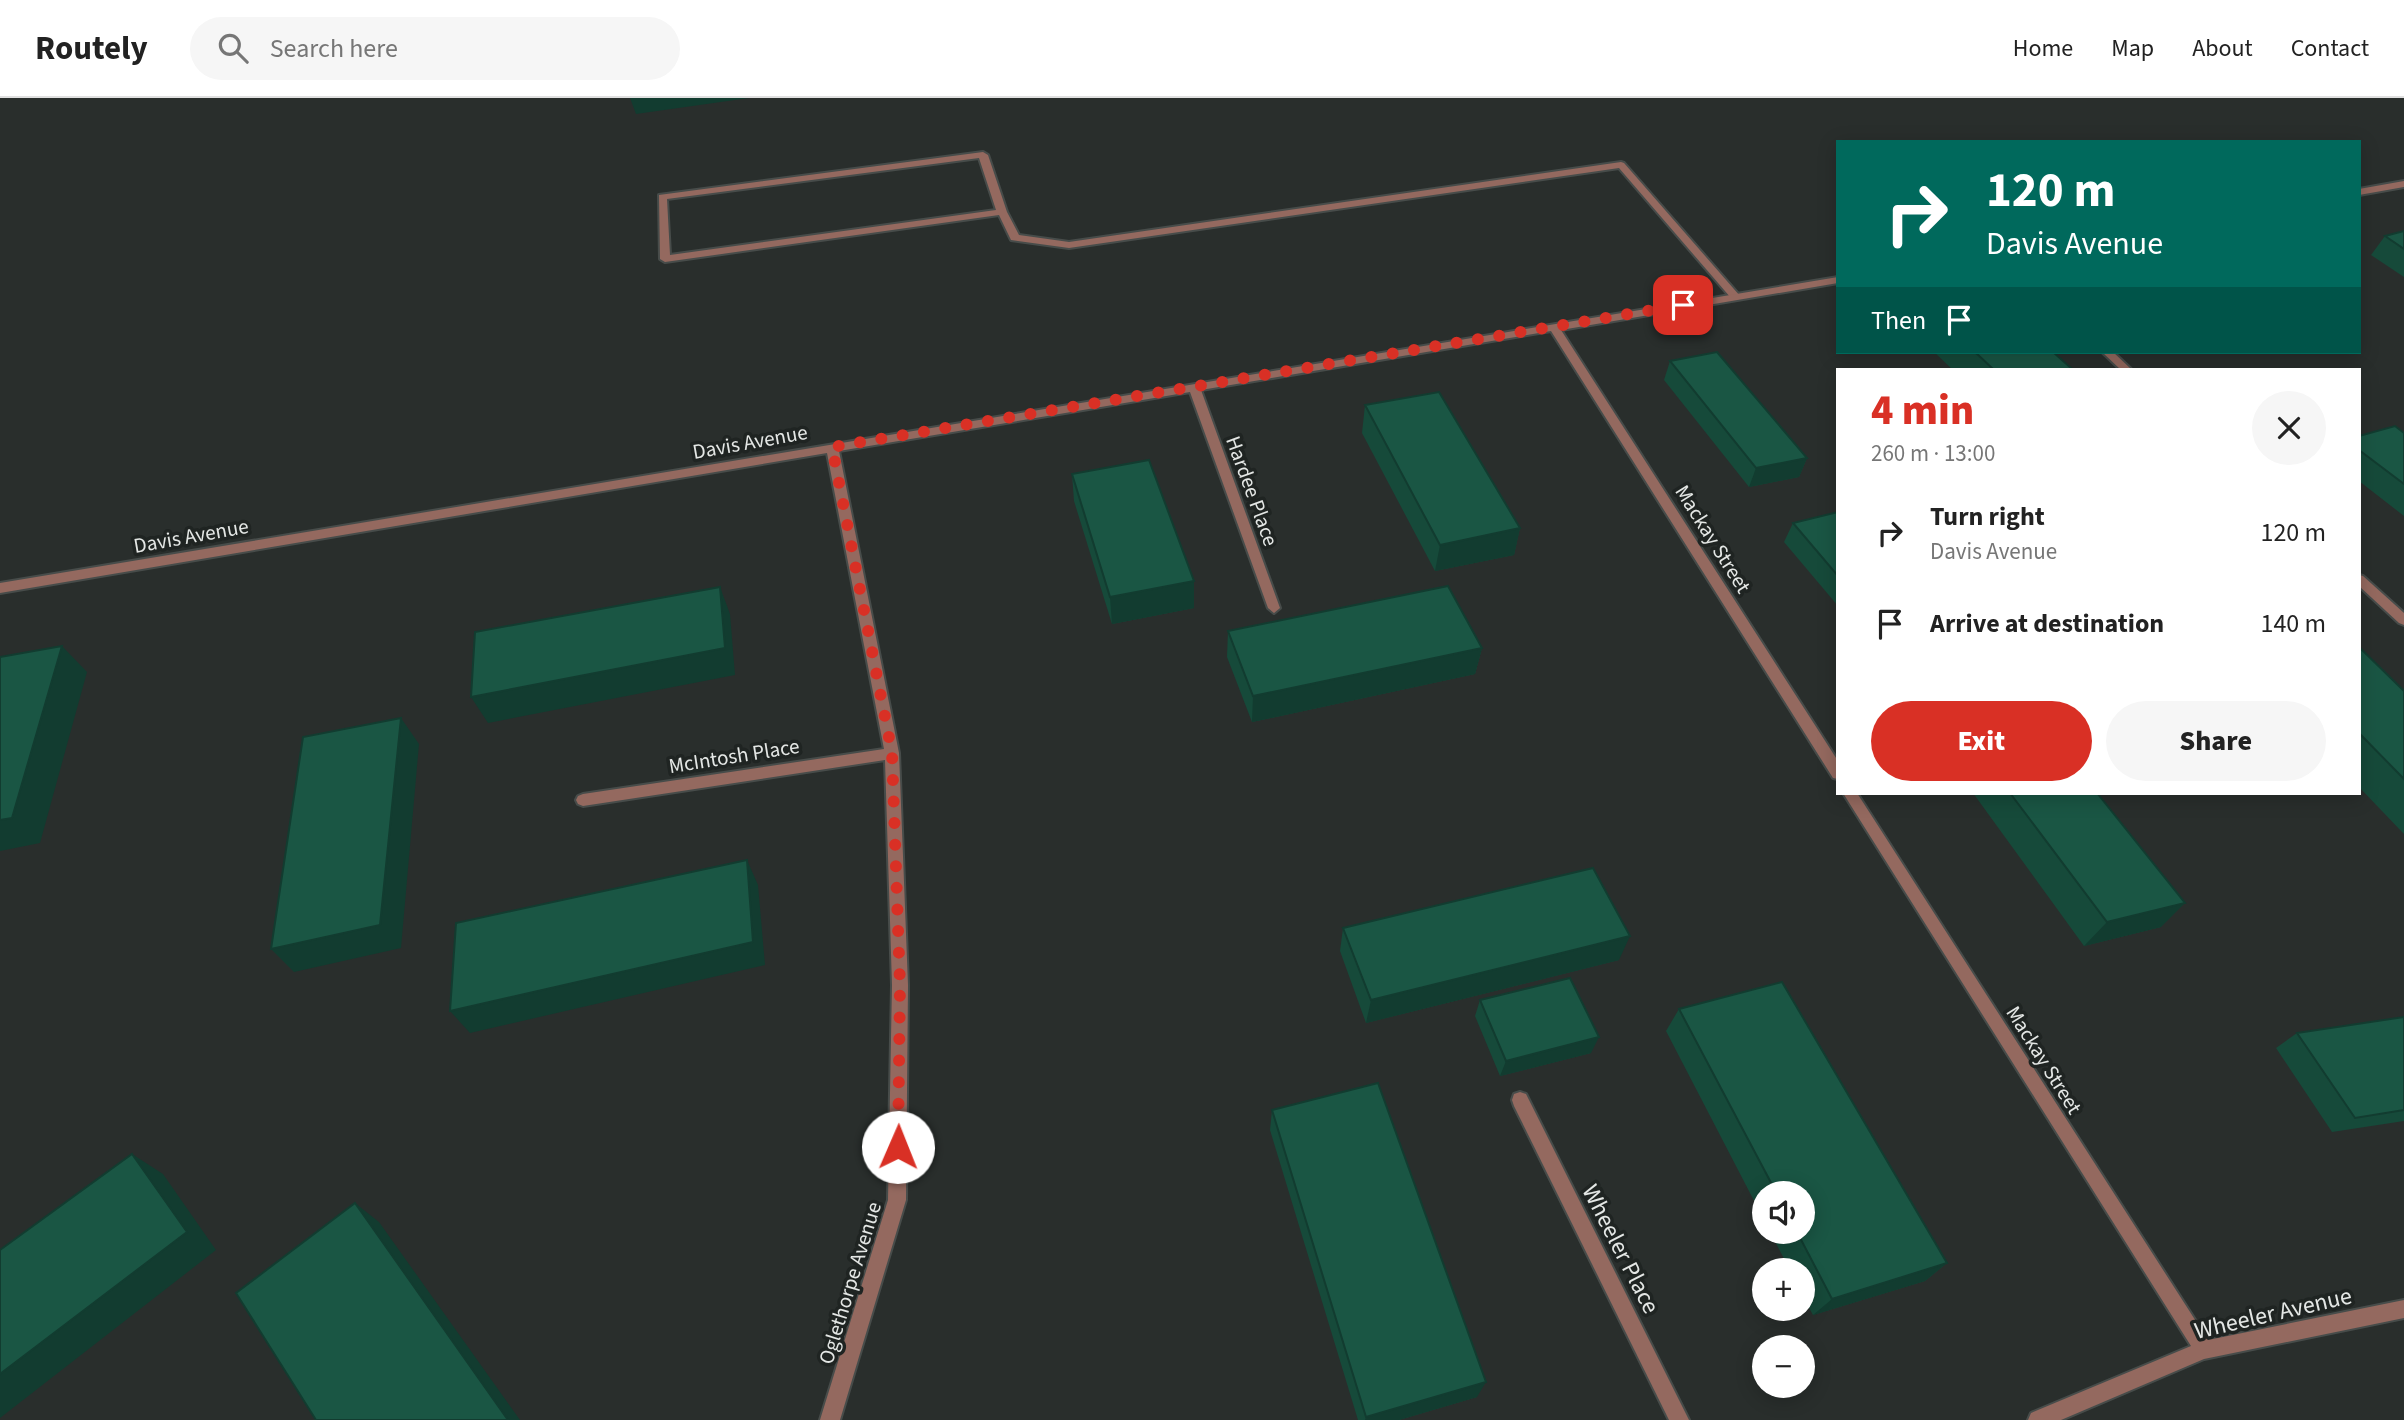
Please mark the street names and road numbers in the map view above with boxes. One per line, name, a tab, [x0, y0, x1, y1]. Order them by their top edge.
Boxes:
street label: Davis Avenue	[690, 417, 810, 467]
street label: Hardee Place	[1218, 432, 1286, 550]
street label: Mackay Street	[1668, 479, 1758, 599]
street label: Davis Avenue	[131, 511, 251, 561]
street label: McIntosh Place	[667, 731, 801, 781]
street label: Mackay Street	[1999, 1000, 2089, 1120]
street label: Wheeler Place	[1573, 1178, 1668, 1320]
street label: Oglethorpe Avenue	[811, 1198, 889, 1368]
street label: Wheeler Avenue	[2191, 1278, 2355, 1349]

